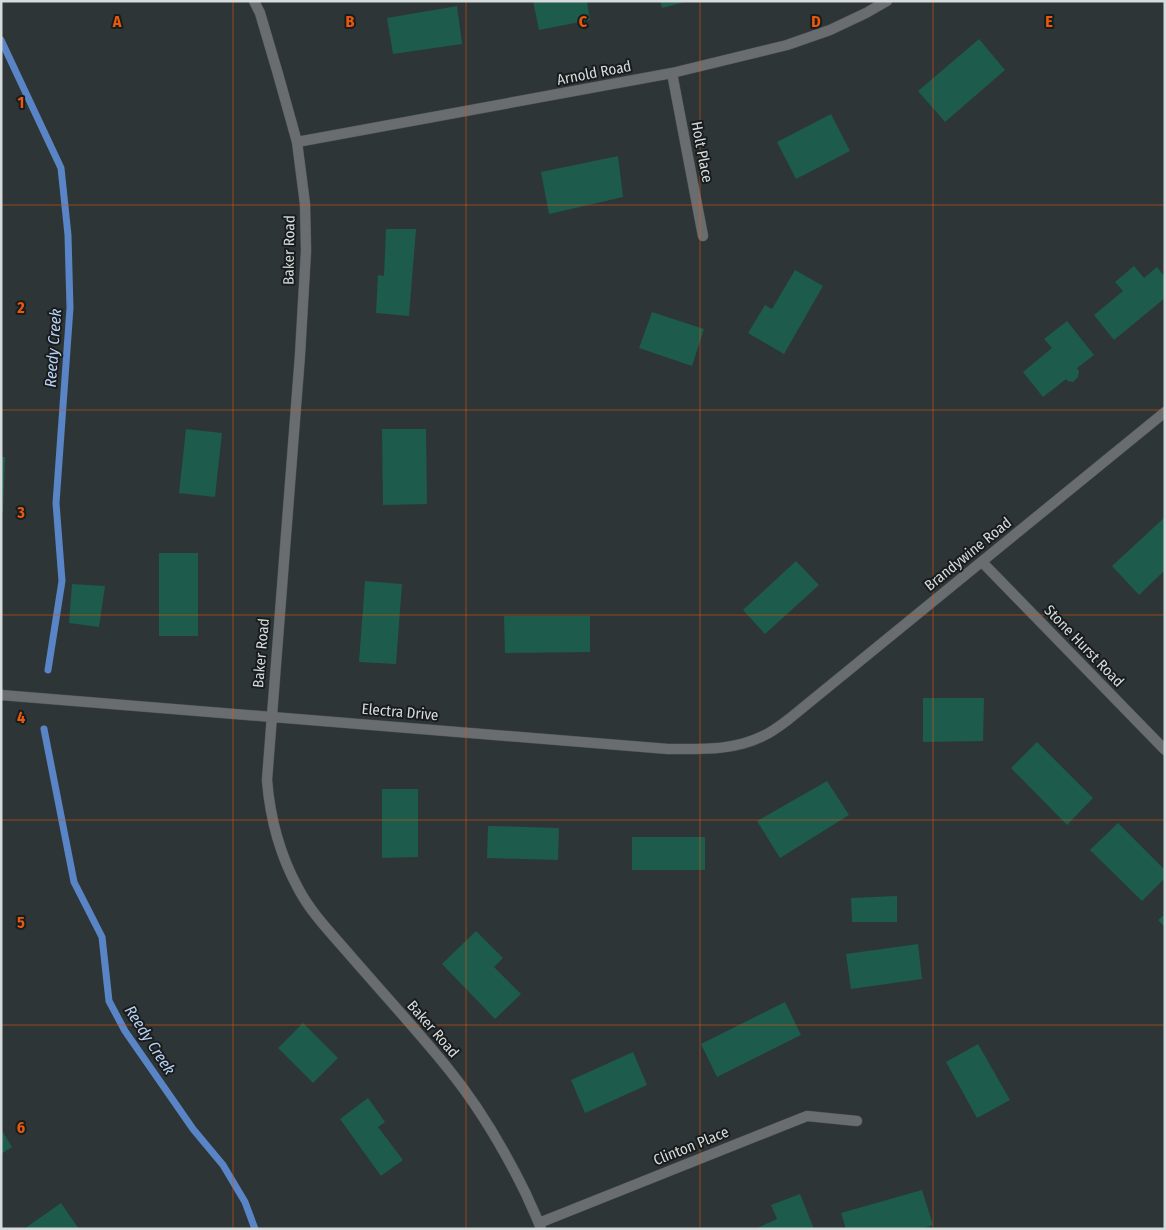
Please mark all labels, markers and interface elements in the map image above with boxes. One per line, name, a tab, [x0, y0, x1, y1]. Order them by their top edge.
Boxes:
text: A	[112, 12, 122, 31]
text: B	[346, 12, 355, 31]
text: C	[579, 12, 588, 31]
text: D	[811, 12, 821, 31]
text: E	[1045, 12, 1053, 31]
street label: Arnold Road	[555, 57, 633, 89]
text: 1	[18, 93, 24, 112]
street label: Holt Place	[687, 120, 717, 184]
street label: Baker Road	[279, 215, 299, 285]
text: 2	[16, 298, 25, 317]
water label: Reedy Creek	[41, 308, 65, 388]
text: 3	[16, 503, 25, 522]
street label: Brandywine Road	[921, 513, 1015, 595]
street label: Stone Hurst Road	[1040, 601, 1128, 691]
street label: Baker Road	[249, 618, 273, 688]
street label: Electra Drive	[361, 700, 439, 724]
text: 4	[17, 708, 25, 727]
text: 5	[17, 913, 25, 932]
street label: Baker Road	[403, 997, 463, 1061]
water label: Reedy Creek	[121, 1002, 179, 1078]
text: 6	[17, 1118, 25, 1137]
street label: Clinton Place	[651, 1123, 731, 1169]

